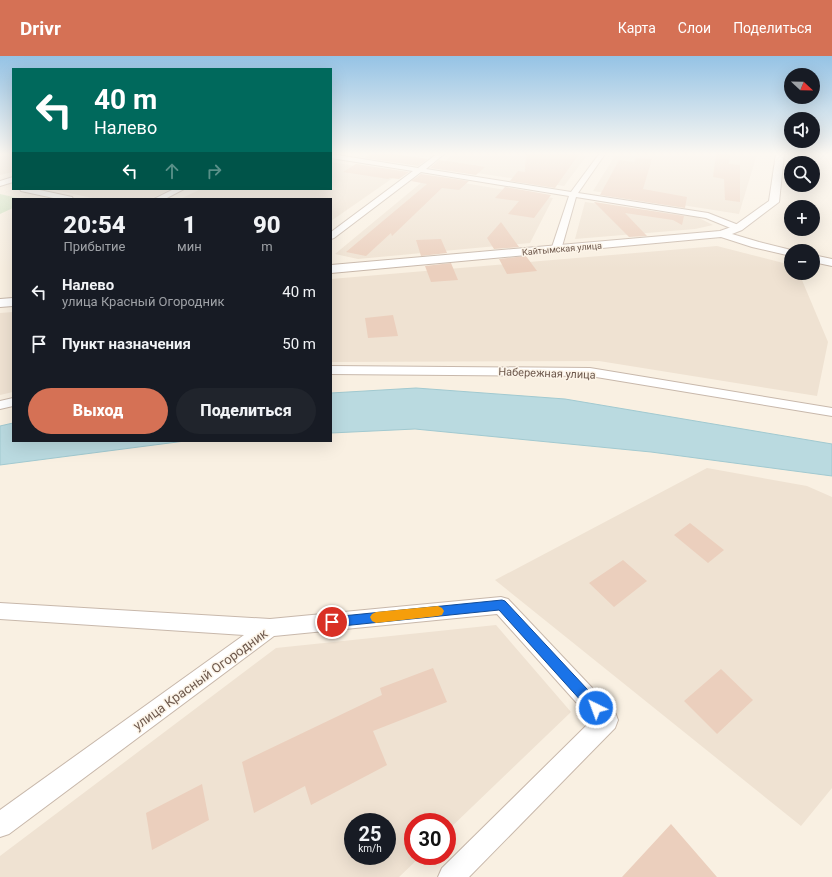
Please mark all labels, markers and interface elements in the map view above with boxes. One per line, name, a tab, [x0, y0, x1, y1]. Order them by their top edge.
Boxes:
text: Drivr	[20, 17, 61, 40]
text: Карта	[618, 20, 656, 36]
text: Слои	[678, 20, 711, 36]
text: Поделиться	[733, 20, 812, 36]
north arrow	[784, 68, 820, 104]
map controls	[784, 68, 820, 280]
text: 40 m	[94, 83, 157, 116]
icon: left	[28, 84, 80, 136]
button: sound	[784, 112, 820, 148]
text: Налево	[94, 117, 157, 138]
button: search	[784, 156, 820, 192]
icon: left	[119, 160, 141, 182]
icon: ahead	[161, 160, 183, 182]
icon: right	[203, 160, 225, 182]
button: +	[784, 200, 820, 236]
text: 20:54	[63, 211, 126, 239]
text: 1	[182, 211, 196, 239]
text: 90	[253, 211, 281, 239]
text: Прибытие	[63, 239, 126, 254]
text: мин	[177, 239, 202, 254]
text: m	[261, 239, 273, 254]
street label: Кайтымская улица	[522, 241, 602, 257]
button: −	[784, 244, 820, 280]
text: Налево	[62, 276, 114, 294]
icon: left	[28, 281, 50, 303]
text: 40 m	[282, 283, 316, 301]
text: улица Красный Огородник	[62, 294, 224, 309]
icon: arrive	[28, 333, 50, 355]
text: Пункт назначения	[62, 335, 191, 353]
text: 50 m	[282, 335, 316, 353]
street label: Набережная улица	[498, 365, 596, 382]
button: Выход	[28, 388, 168, 434]
button: Поделиться	[176, 388, 316, 434]
pin	[315, 605, 349, 639]
icon: arrive	[321, 611, 343, 633]
street label: улица Красный Огородник	[130, 626, 270, 733]
position arrow	[575, 687, 617, 729]
speed limit sign: 30	[404, 813, 456, 865]
text: 25	[359, 822, 381, 846]
text: km/h	[358, 843, 382, 854]

